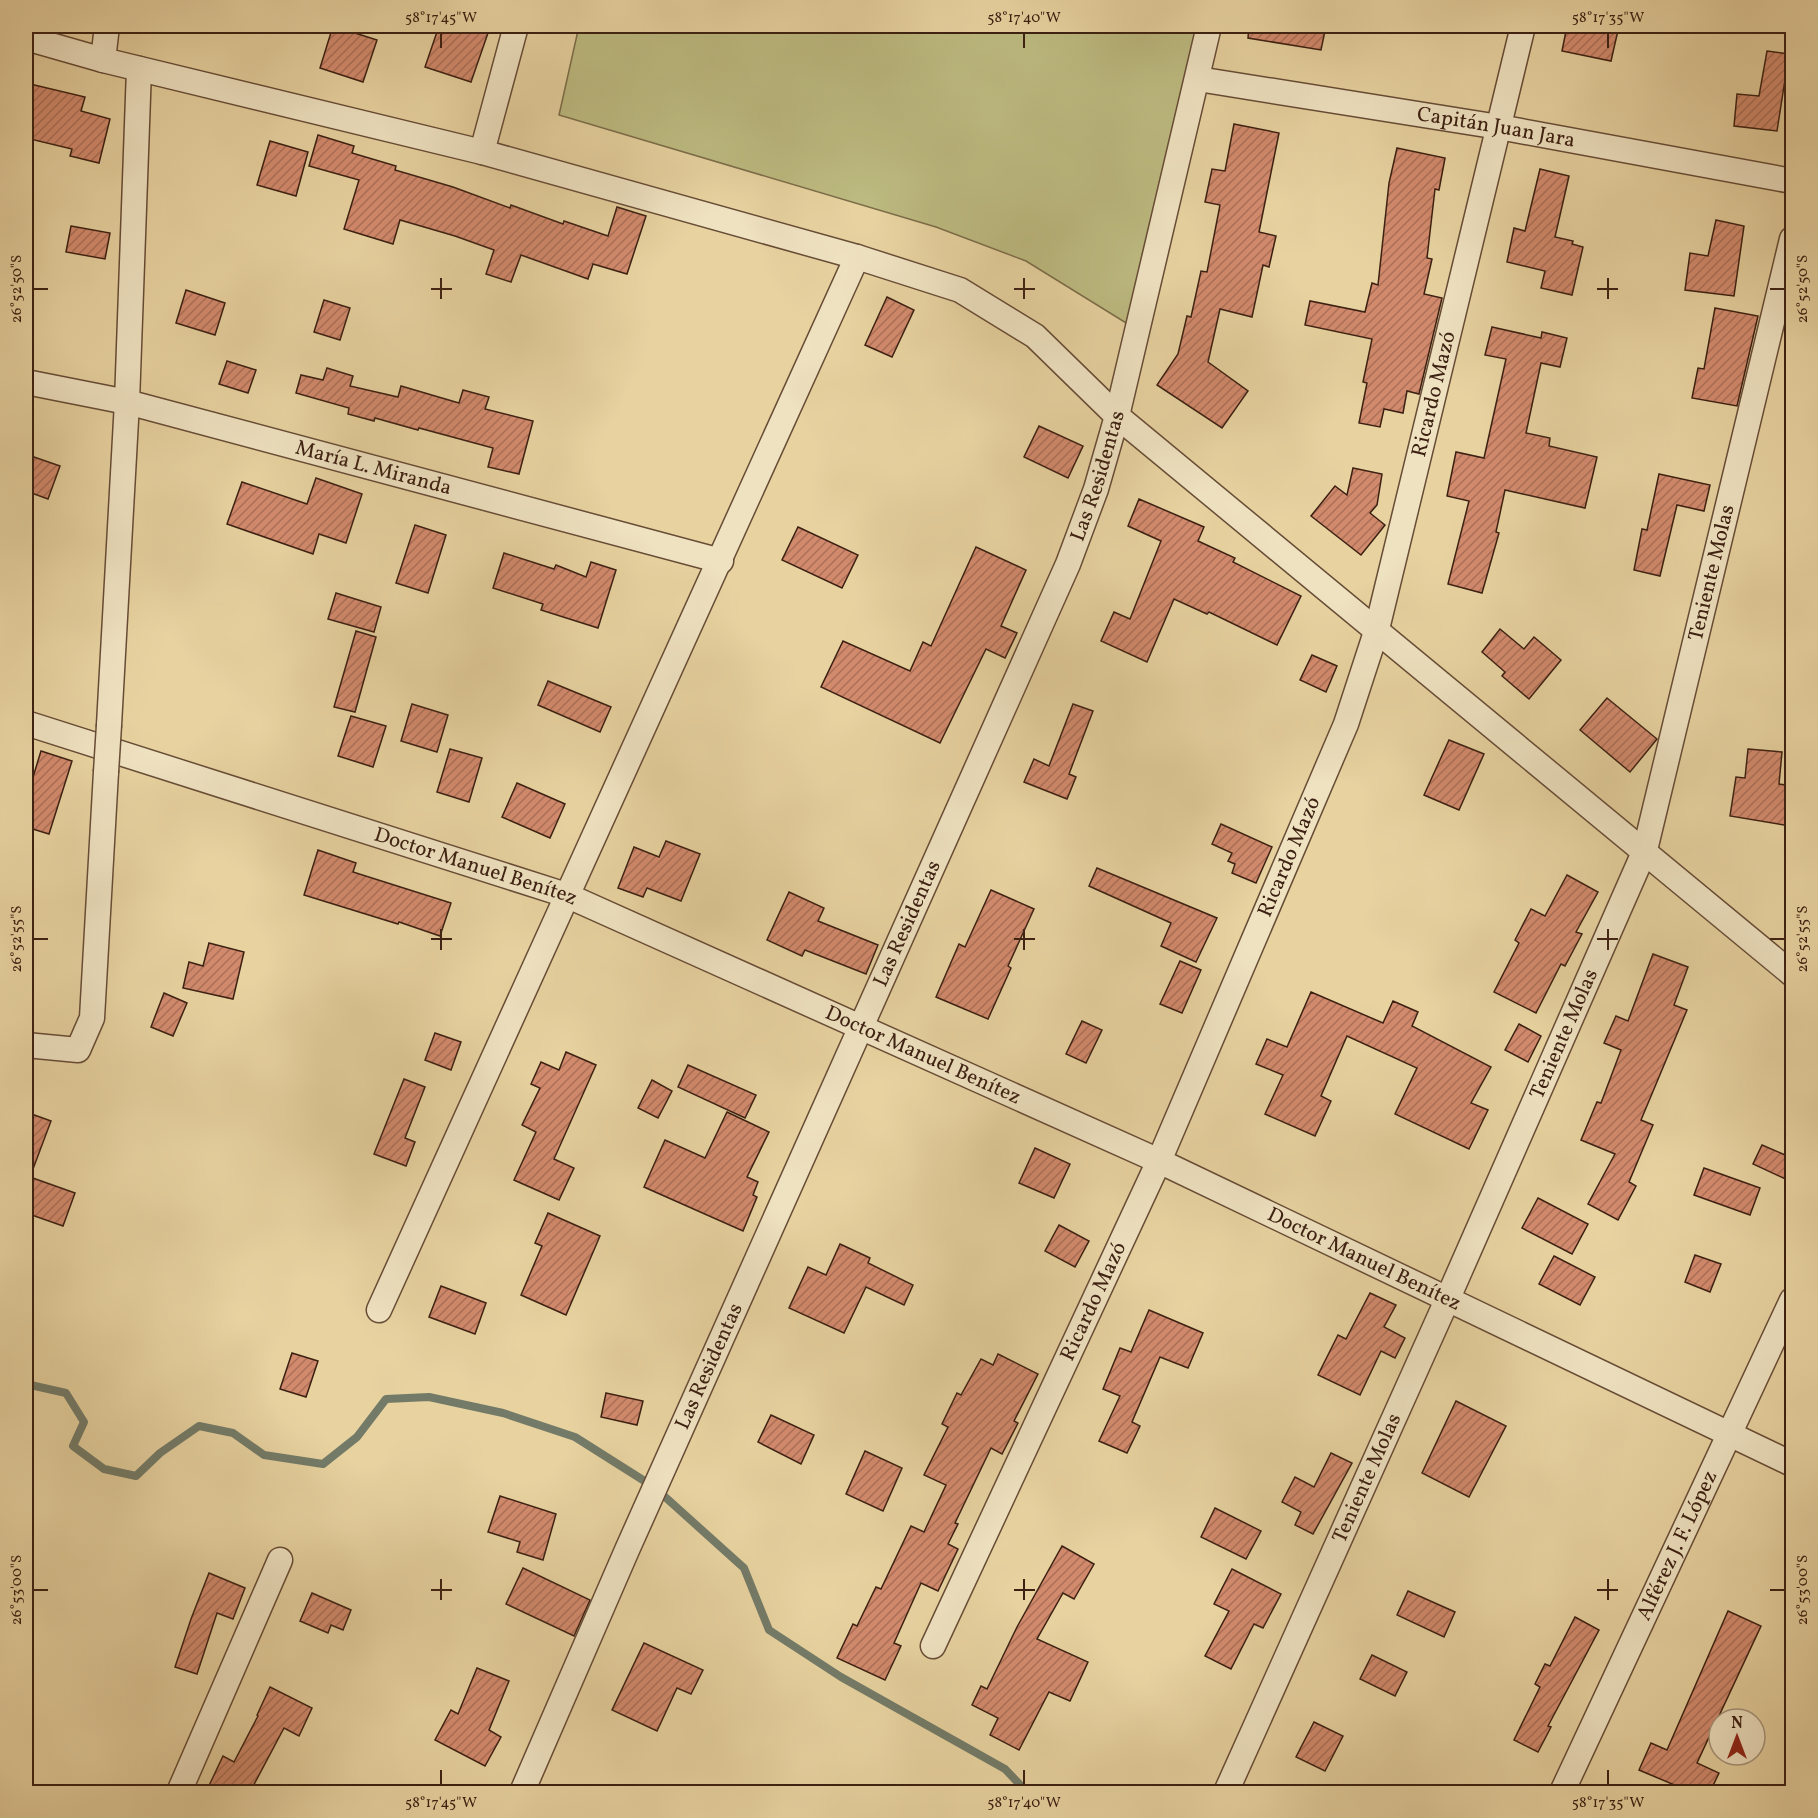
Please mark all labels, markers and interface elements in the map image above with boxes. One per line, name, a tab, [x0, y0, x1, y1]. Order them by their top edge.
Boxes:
text: 58°17'45"W	[405, 8, 477, 29]
text: 58°17'40"W	[987, 8, 1061, 29]
text: 58°17'35"W	[1572, 8, 1644, 29]
street label: Capitán Juan Jara	[1415, 100, 1577, 155]
text: 26°52'50"S	[7, 255, 28, 323]
text: 26°52'50"S	[1793, 255, 1814, 323]
street label: Ricardo Mazó	[1405, 328, 1463, 460]
street label: Las Residentas	[1063, 408, 1132, 546]
street label: María L. Miranda	[292, 433, 455, 503]
street label: Teniente Molas	[1681, 502, 1742, 644]
street label: Ricardo Mazó	[1251, 792, 1328, 921]
street label: Doctor Manuel Benítez	[370, 820, 582, 913]
street label: Las Residentas	[866, 856, 948, 992]
text: 26°52'55"S	[7, 905, 28, 973]
text: 26°52'55"S	[1793, 905, 1814, 973]
street label: Teniente Molas	[1523, 964, 1605, 1104]
street label: Doctor Manuel Benítez	[820, 999, 1026, 1112]
street label: Doctor Manuel Benítez	[1262, 1200, 1466, 1318]
street label: Ricardo Mazó	[1053, 1237, 1134, 1366]
street label: Las Residentas	[668, 1298, 750, 1434]
street label: Teniente Molas	[1325, 1409, 1409, 1548]
street label: Alférez J. F. López	[1630, 1466, 1725, 1625]
text: 26°53'00"S	[7, 1555, 28, 1625]
text: 26°53'00"S	[1793, 1555, 1814, 1625]
north arrow	[1707, 1707, 1767, 1767]
text: N	[1731, 1713, 1743, 1735]
text: 58°17'45"W	[405, 1793, 477, 1814]
text: 58°17'40"W	[987, 1793, 1061, 1814]
text: 58°17'35"W	[1572, 1793, 1644, 1814]

